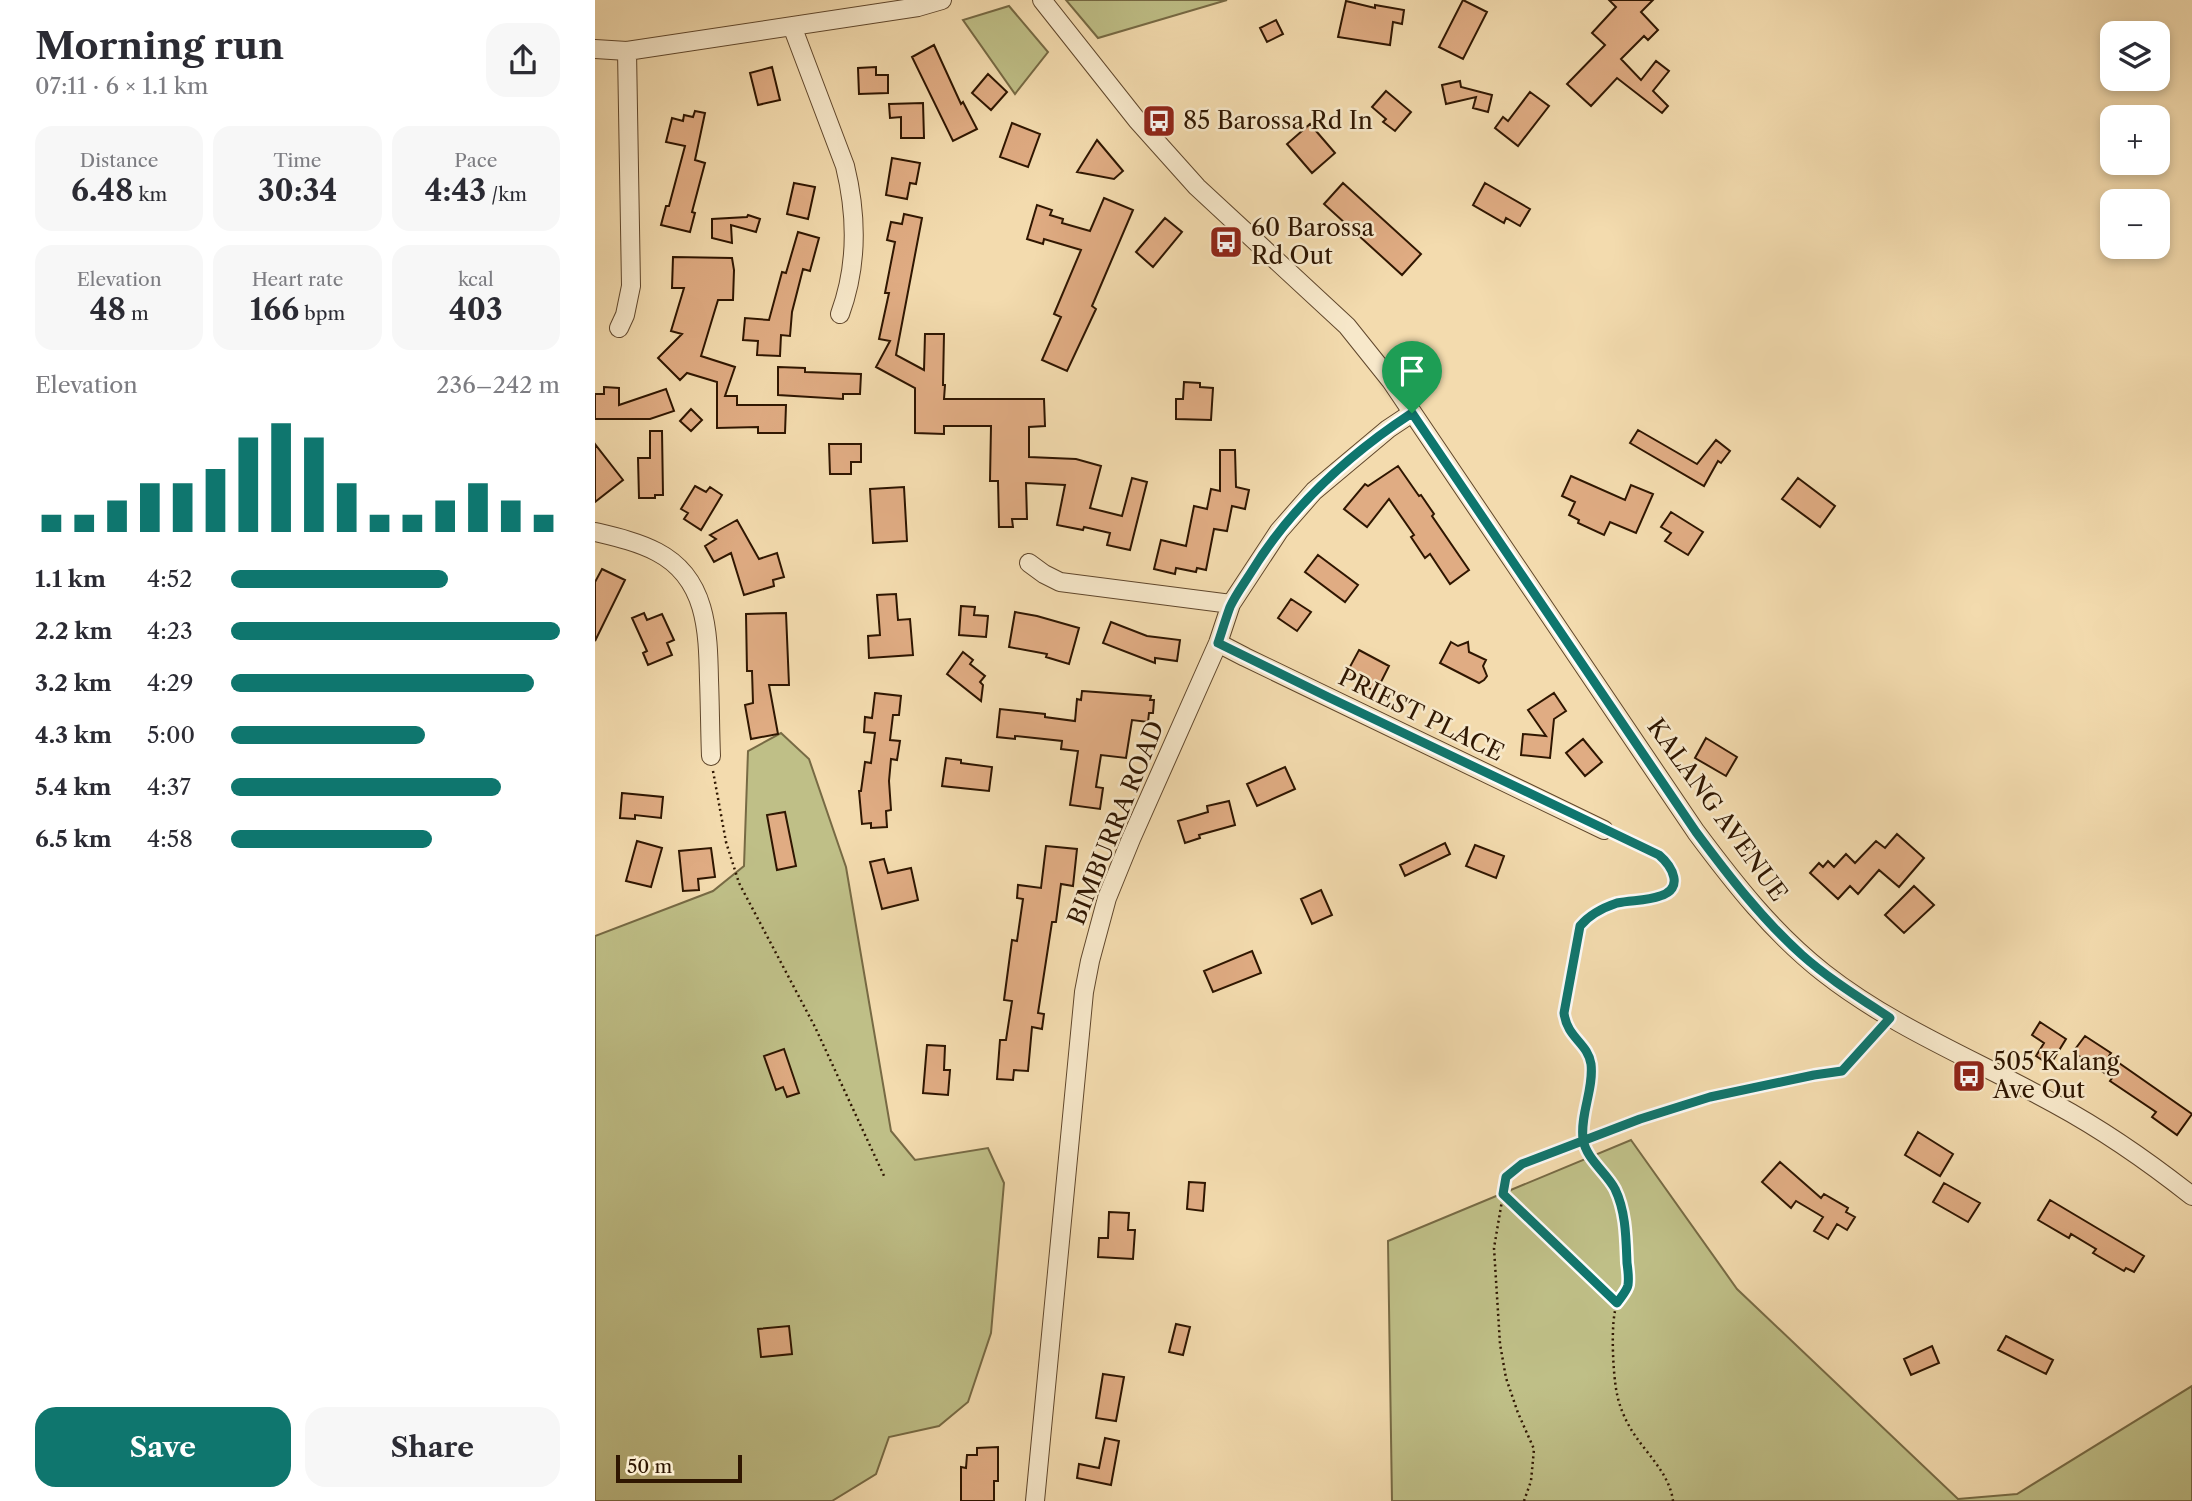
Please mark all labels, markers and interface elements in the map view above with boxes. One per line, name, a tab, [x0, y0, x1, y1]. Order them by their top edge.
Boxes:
map controls	[2100, 21, 2170, 259]
button: layers	[2100, 21, 2170, 91]
text: Morning run	[35, 22, 284, 69]
button: share	[486, 23, 560, 97]
text: 07:11 · 6 × 1.1 km	[35, 72, 209, 100]
bus stop icon: 85 Barossa Rd In	[1140, 102, 1178, 140]
button: +	[2100, 105, 2170, 175]
place label: 85 Barossa Rd In	[1183, 106, 1373, 135]
text: Distance	[80, 149, 158, 172]
text: Time	[273, 149, 322, 172]
text: Pace	[454, 149, 497, 172]
text: 6.48	[71, 172, 134, 209]
text: 30:34	[258, 172, 337, 209]
text: 4:43	[425, 172, 486, 209]
text: km	[134, 183, 167, 206]
text: /km	[486, 183, 527, 206]
button: −	[2100, 189, 2170, 259]
place label: 60 Barossa Rd Out	[1251, 213, 1375, 270]
bus stop icon: 60 Barossa Rd Out	[1207, 223, 1245, 261]
text: Elevation	[77, 268, 162, 291]
text: Heart rate	[252, 268, 343, 291]
text: kcal	[458, 268, 494, 291]
text: 48	[90, 291, 126, 328]
text: 166	[250, 291, 299, 328]
text: 403	[449, 291, 503, 328]
text: m	[126, 302, 149, 325]
text: bpm	[299, 302, 345, 325]
pin	[1382, 341, 1442, 413]
icon: arrive	[1393, 352, 1431, 390]
text: Elevation	[35, 371, 138, 399]
text: 236–242 m	[436, 371, 560, 399]
text: 1.1 km	[35, 565, 106, 593]
text: 4:52	[147, 565, 192, 593]
text: 2.2 km	[35, 617, 112, 645]
text: 4:23	[147, 617, 193, 645]
street label: PRIEST PLACE	[1334, 662, 1509, 767]
text: 3.2 km	[35, 669, 112, 697]
text: 4:29	[147, 669, 193, 697]
street label: KALANG AVENUE	[1641, 713, 1793, 907]
street label: BIMBURRA ROAD	[1061, 717, 1170, 929]
text: 4.3 km	[35, 721, 112, 749]
text: 5:00	[147, 721, 195, 749]
text: 5.4 km	[35, 773, 112, 801]
text: 4:37	[147, 773, 191, 801]
text: 6.5 km	[35, 825, 112, 853]
text: 4:58	[147, 825, 193, 853]
place label: 505 Kalang Ave Out	[1992, 1047, 2120, 1104]
bus stop icon: 505 Kalang Ave Out	[1950, 1057, 1988, 1095]
button: Save	[35, 1407, 291, 1487]
button: Share	[305, 1407, 560, 1487]
scale bar	[616, 1452, 742, 1484]
text: 50 m	[627, 1455, 672, 1478]

